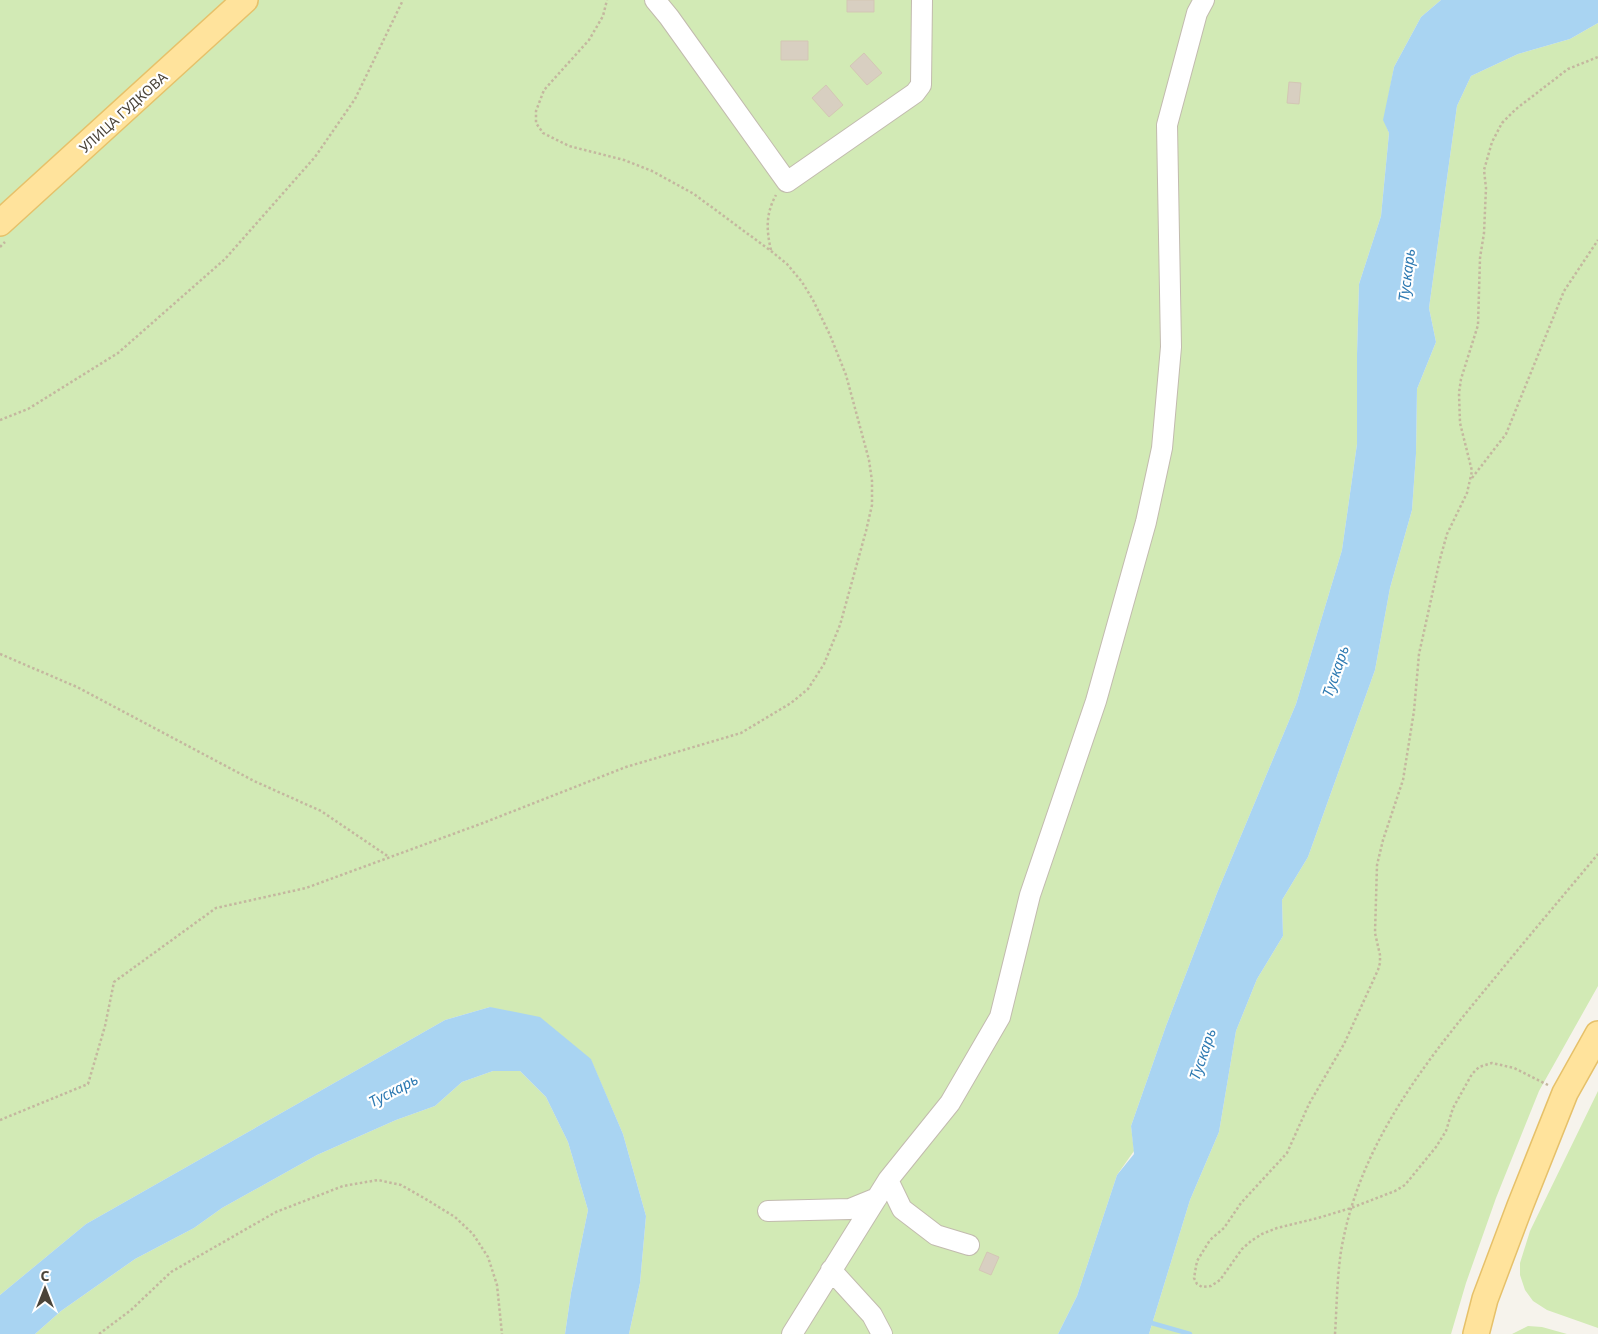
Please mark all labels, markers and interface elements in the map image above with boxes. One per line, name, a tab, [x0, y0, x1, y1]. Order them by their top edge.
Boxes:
street label: УЛИЦА ГУДКОВА	[75, 67, 171, 157]
water label: Тускарь	[1393, 247, 1419, 303]
water label: Тускарь	[1317, 642, 1353, 699]
water label: Тускарь	[1184, 1025, 1220, 1082]
water label: Тускарь	[365, 1069, 422, 1111]
north arrow	[20, 1264, 70, 1314]
text: С	[40, 1266, 50, 1285]

